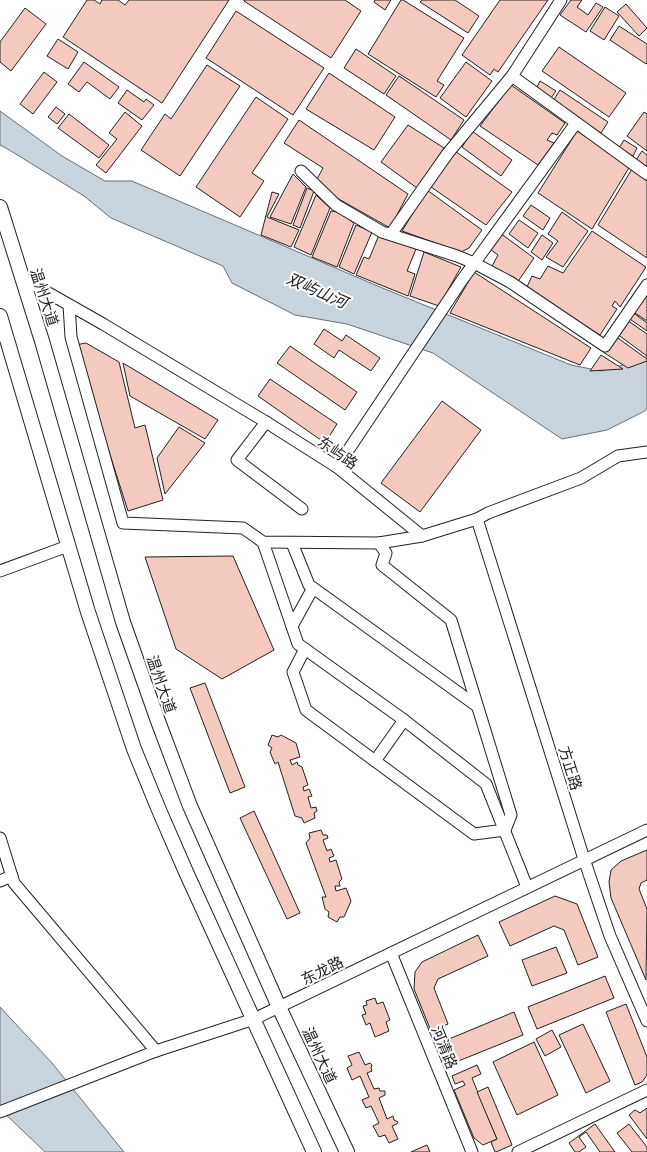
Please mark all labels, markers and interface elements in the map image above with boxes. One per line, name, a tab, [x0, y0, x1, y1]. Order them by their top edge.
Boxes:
street label: 温州大道	[26, 265, 64, 329]
water label: 双屿山河	[283, 267, 353, 314]
street label: 东屿路	[314, 431, 362, 473]
street label: 温州大道	[143, 652, 181, 716]
street label: 方正路	[555, 744, 587, 792]
street label: 东龙路	[297, 951, 347, 989]
street label: 河清路	[427, 1022, 463, 1072]
street label: 温州大道	[298, 1024, 342, 1086]

